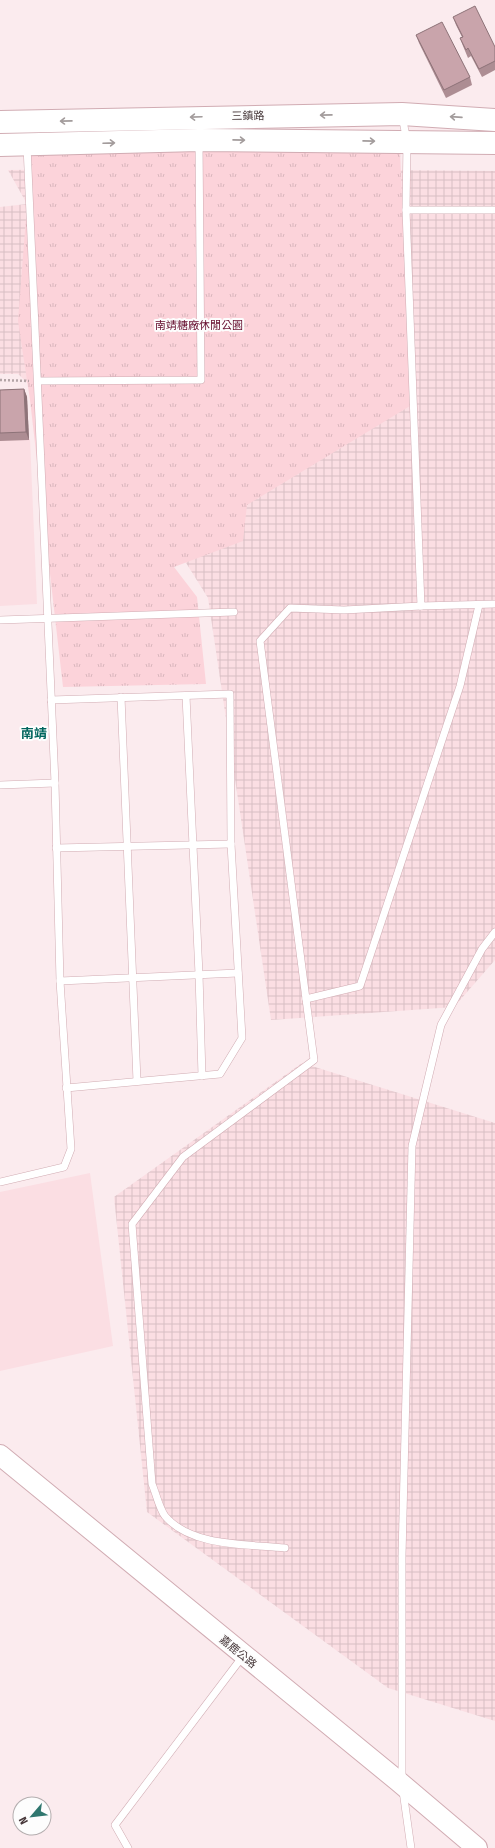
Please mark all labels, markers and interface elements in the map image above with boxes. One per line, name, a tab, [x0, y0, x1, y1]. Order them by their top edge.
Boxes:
street label: 三鎮路	[231, 109, 265, 123]
one-way arrow	[320, 111, 333, 119]
one-way arrow	[190, 113, 203, 121]
one-way arrow	[450, 114, 463, 121]
one-way arrow	[60, 117, 73, 125]
one-way arrow	[232, 136, 245, 144]
one-way arrow	[362, 137, 375, 145]
one-way arrow	[102, 139, 115, 146]
park label: 南靖糖廠休閒公園	[155, 319, 243, 332]
district label: 南靖	[21, 726, 47, 741]
street label: 嘉鹿公路	[217, 1633, 259, 1671]
north arrow	[12, 1796, 52, 1836]
text: N	[16, 1814, 31, 1826]

